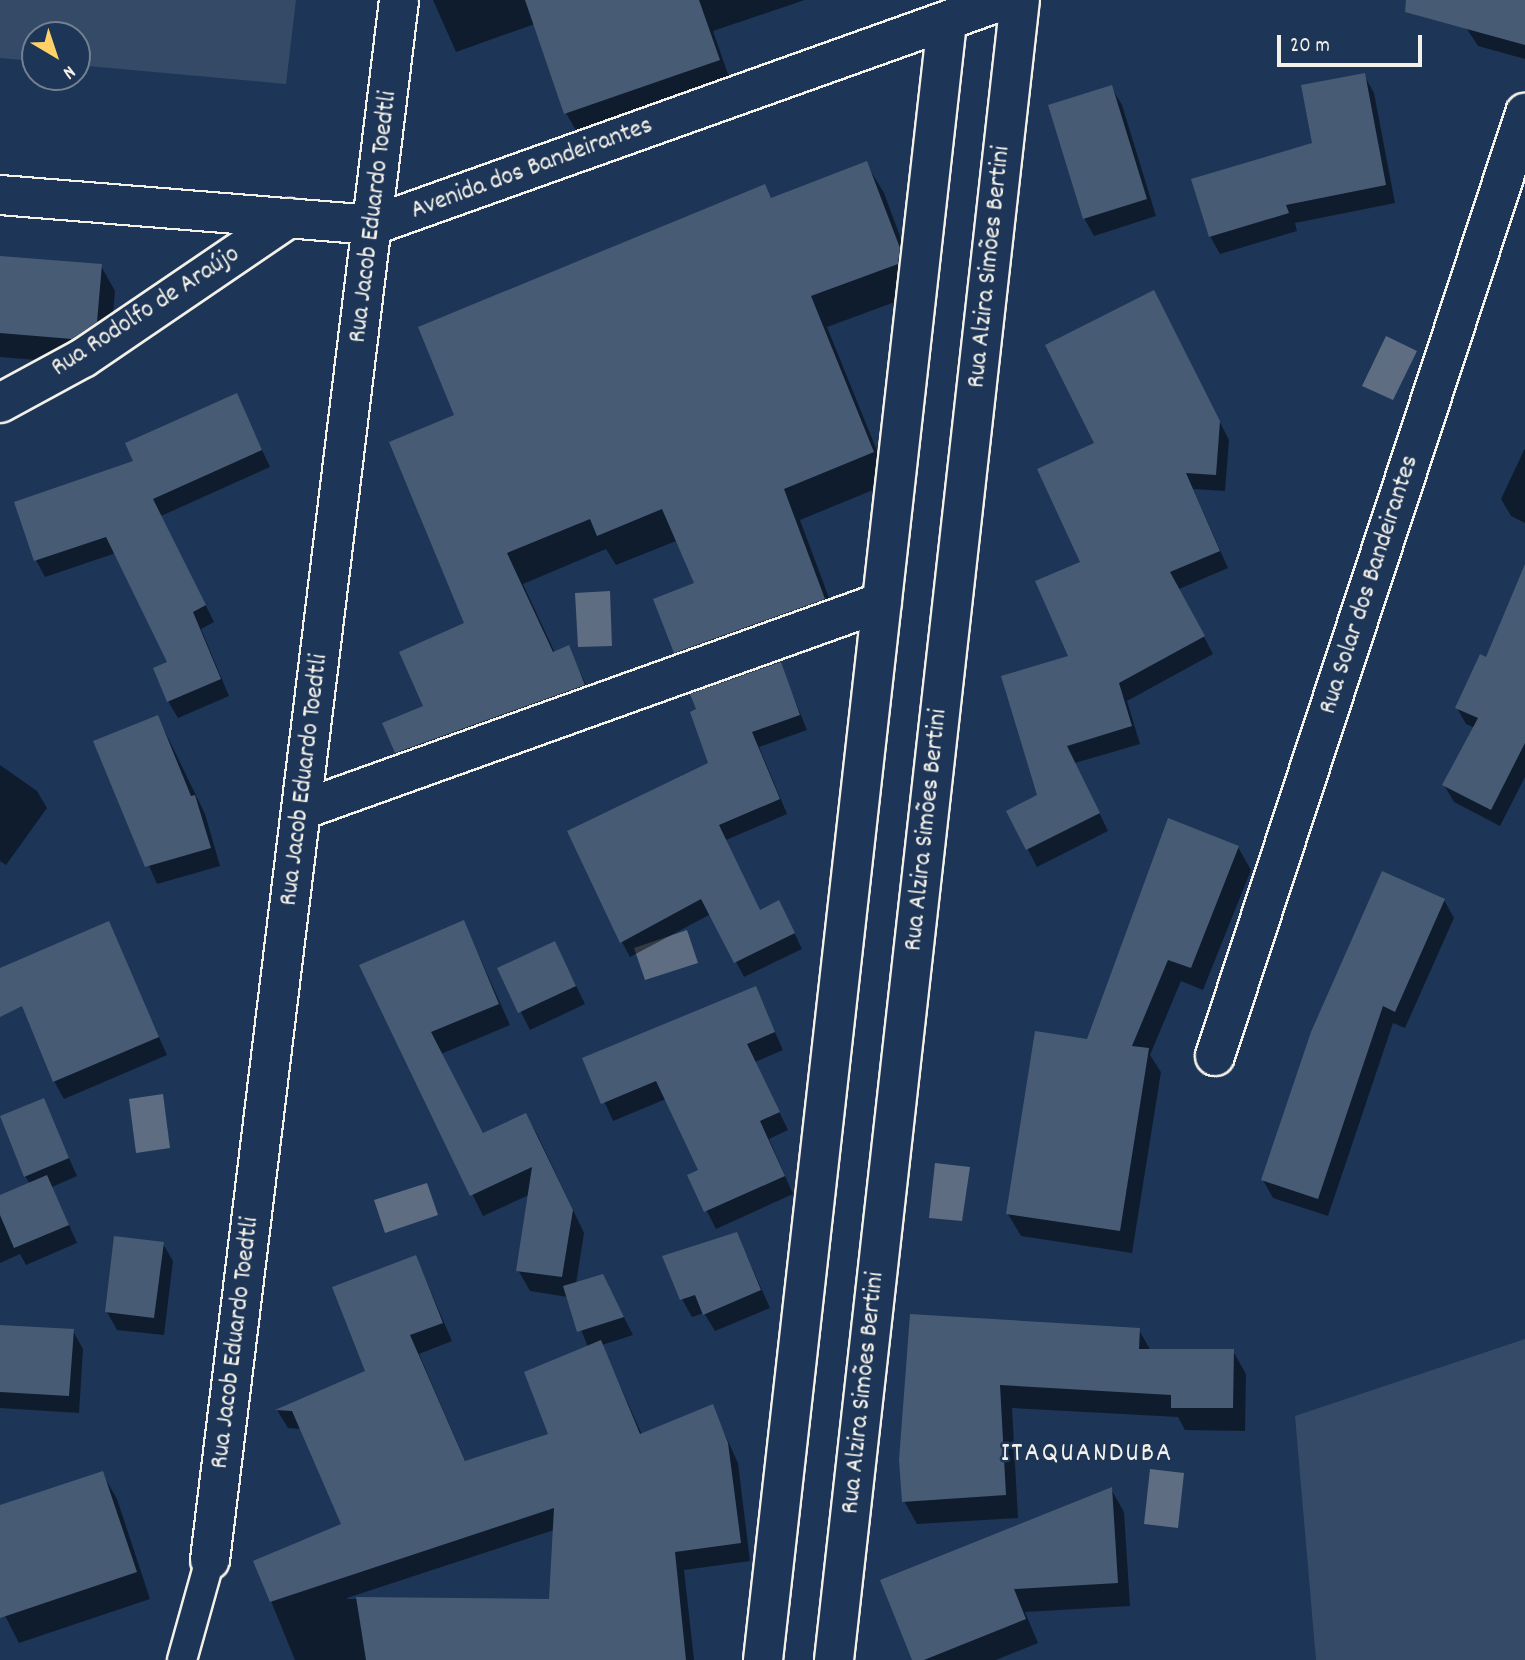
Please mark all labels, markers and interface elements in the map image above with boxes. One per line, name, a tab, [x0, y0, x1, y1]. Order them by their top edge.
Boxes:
north arrow	[21, 21, 91, 91]
scale bar	[1280, 21, 1425, 65]
text: 20 m	[1290, 32, 1330, 62]
text: N	[56, 58, 80, 85]
street label: Rua Jacob Eduardo Toedtli	[343, 89, 405, 345]
street label: Avenida dos Bandeirantes	[407, 111, 657, 227]
street label: Rua Alzira Simões Bertini	[962, 144, 1018, 390]
street label: Rua Rodolfo de Araújo	[46, 240, 246, 384]
street label: Rua Solar dos Bandeirantes	[1313, 452, 1427, 718]
street label: Rua Jacob Eduardo Toedtli	[274, 652, 336, 908]
street label: Rua Alzira Simões Bertini	[899, 707, 955, 953]
street label: Rua Jacob Eduardo Toedtli	[205, 1215, 267, 1471]
street label: Rua Alzira Simões Bertini	[836, 1270, 892, 1516]
district label: ITAQUANDUBA	[1002, 1438, 1172, 1472]

